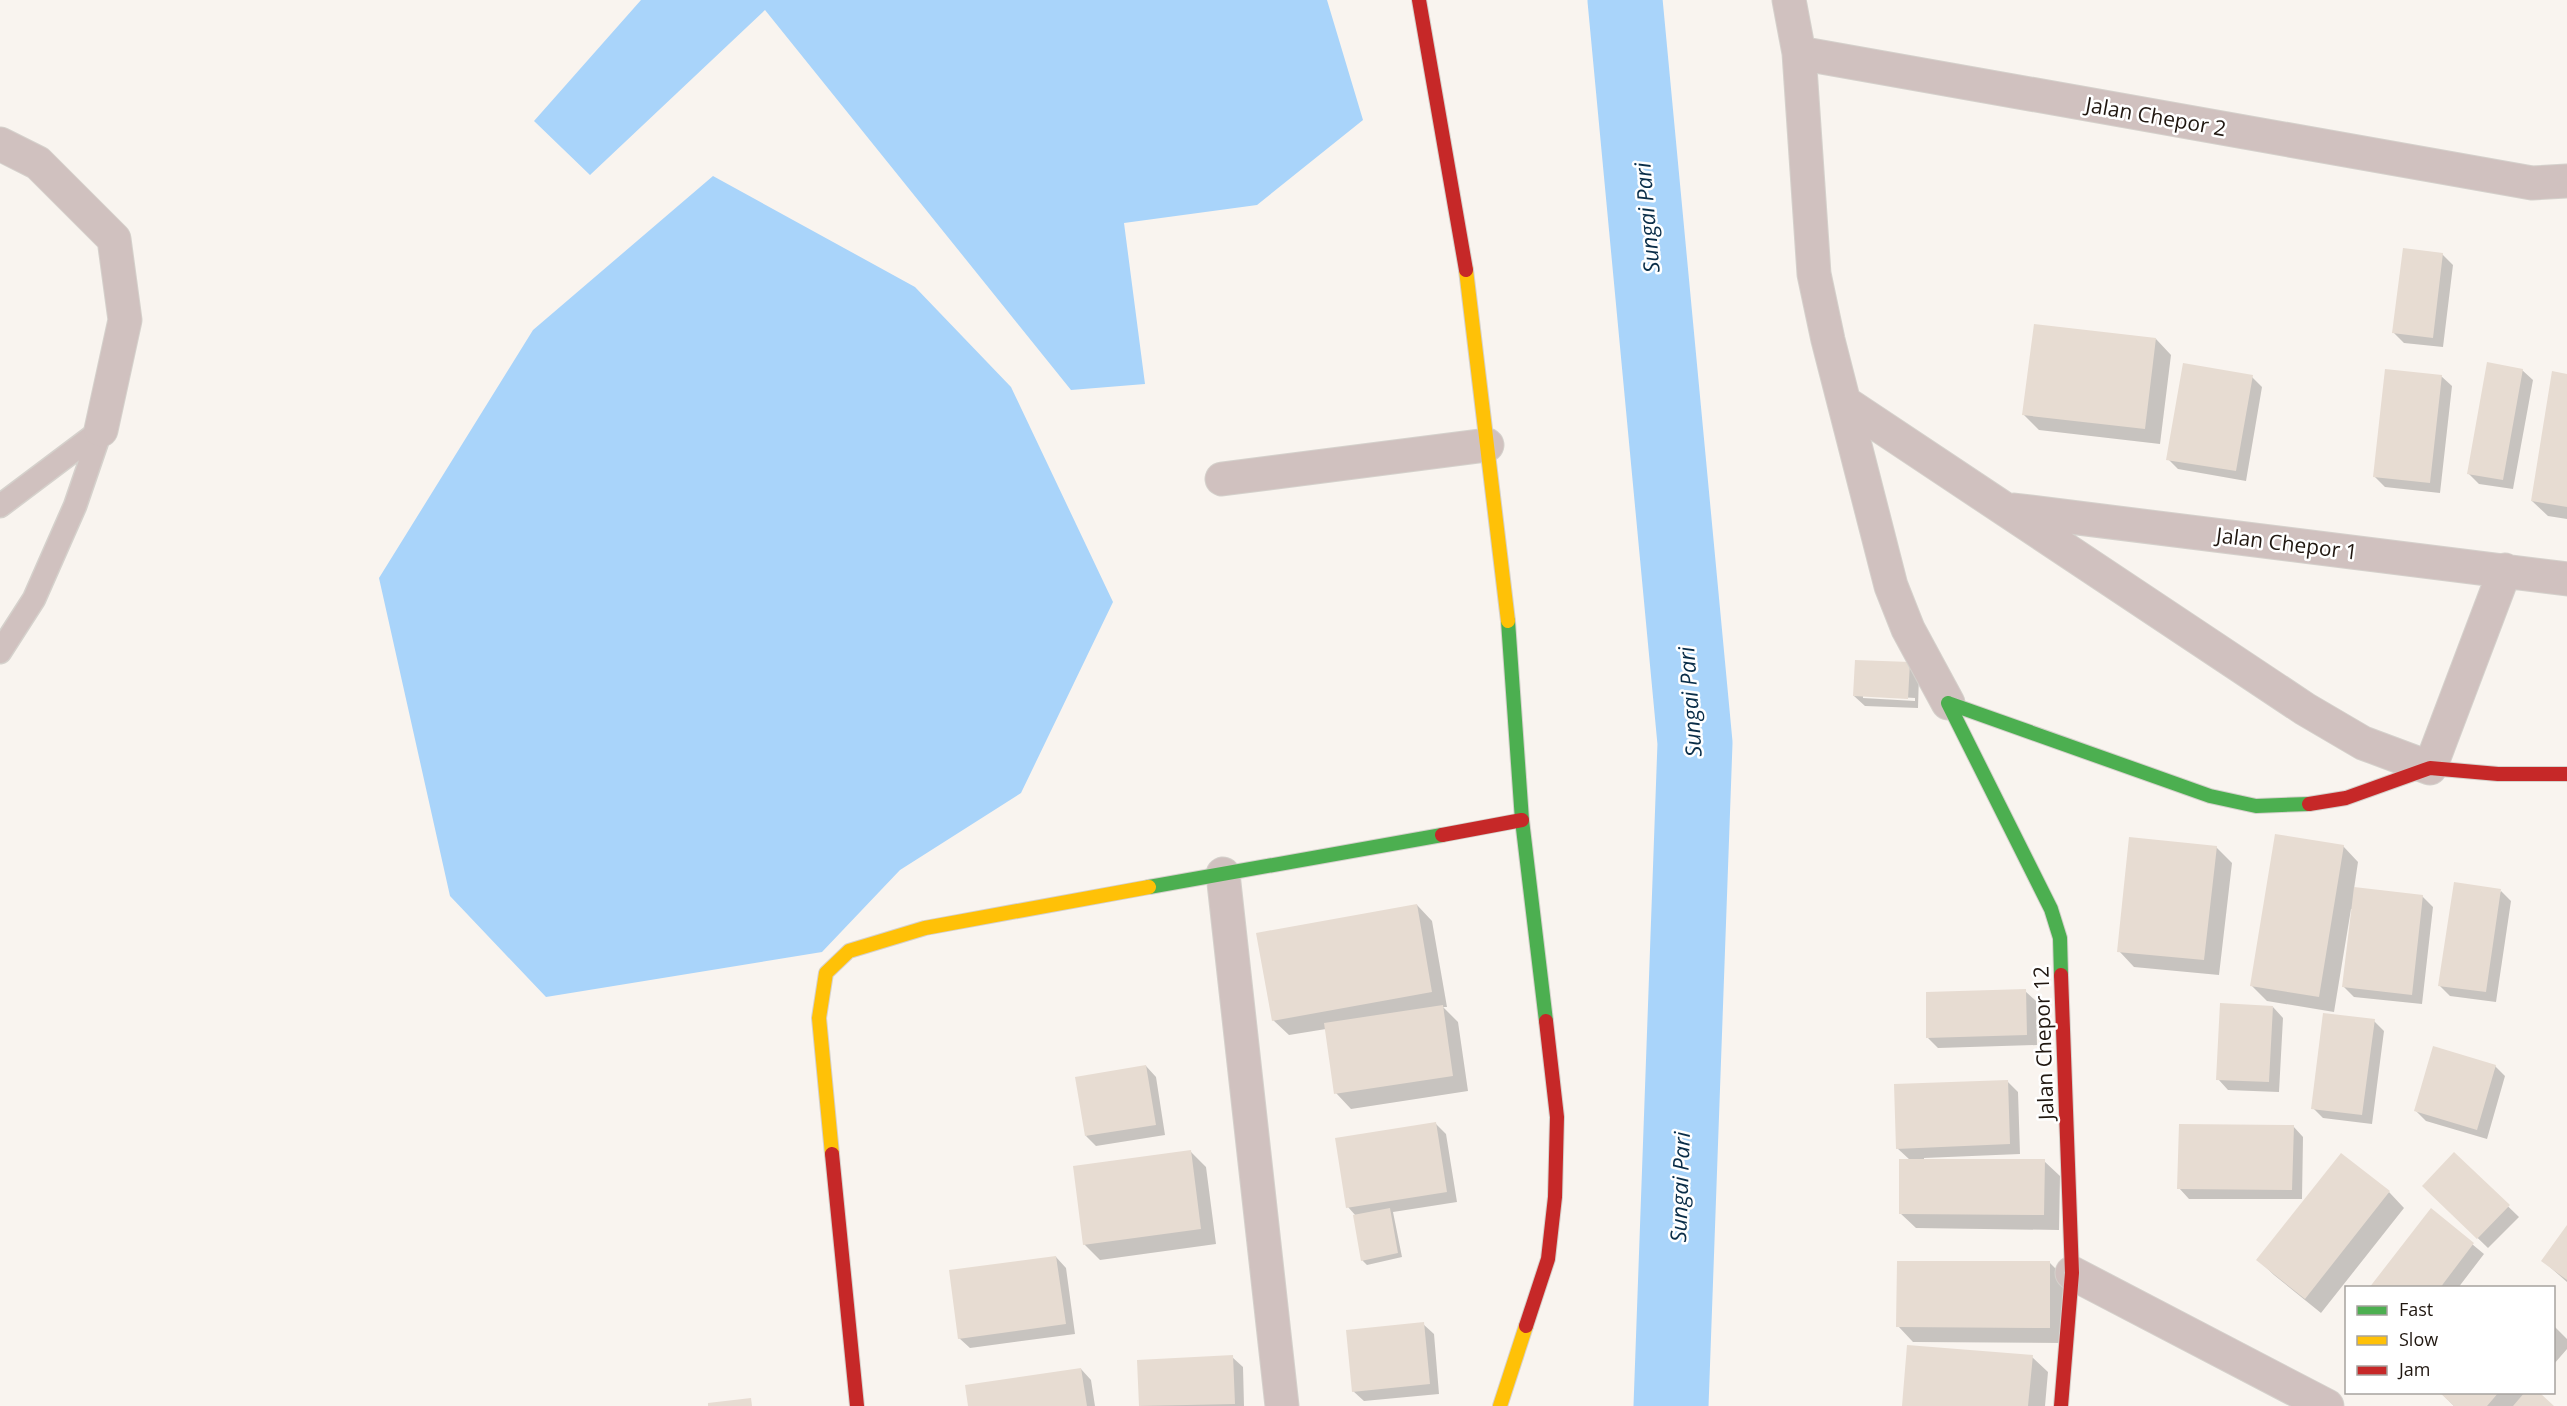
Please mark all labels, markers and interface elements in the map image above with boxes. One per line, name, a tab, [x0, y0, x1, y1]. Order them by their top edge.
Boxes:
street label: Jalan Chepor 2	[2082, 90, 2228, 142]
water label: Sungai Pari	[1626, 161, 1666, 274]
street label: Jalan Chepor 1	[2213, 520, 2359, 566]
water label: Sungai Pari	[1670, 645, 1708, 758]
street label: Jalan Chepor 12	[2026, 966, 2060, 1122]
water label: Sungai Pari	[1662, 1131, 1696, 1243]
legend	[2345, 1286, 2555, 1394]
text: Fast	[2399, 1297, 2433, 1321]
text: Slow	[2399, 1327, 2438, 1351]
text: Jam	[2397, 1357, 2431, 1381]

